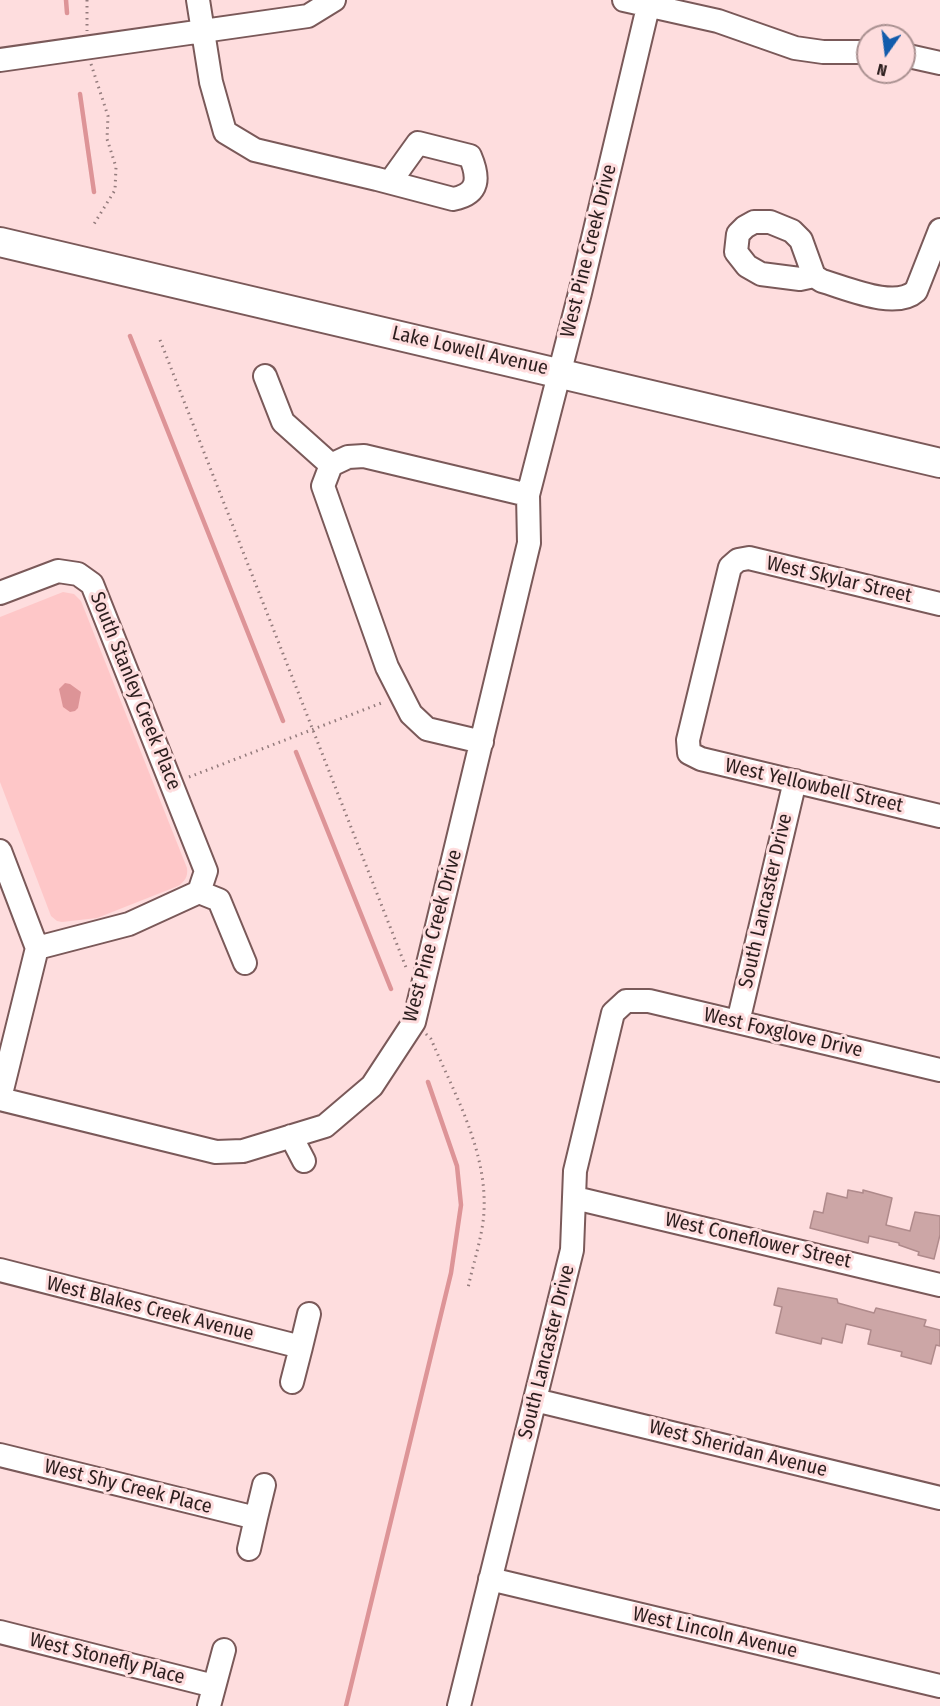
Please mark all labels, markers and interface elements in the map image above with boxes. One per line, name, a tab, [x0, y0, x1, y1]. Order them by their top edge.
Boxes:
north arrow	[856, 24, 916, 84]
text: N	[875, 60, 889, 80]
street label: West Pine Creek Drive	[556, 162, 622, 340]
street label: Lake Lowell Avenue	[390, 321, 550, 381]
street label: West Skylar Street	[764, 552, 914, 608]
street label: South Stanley Creek Place	[84, 589, 186, 793]
street label: West Yellowbell Street	[723, 754, 905, 818]
street label: South Lancaster Drive	[734, 811, 798, 991]
street label: West Pine Creek Drive	[398, 847, 468, 1025]
street label: West Foxglove Drive	[701, 1003, 865, 1063]
street label: West Coneflower Street	[663, 1208, 853, 1274]
street label: South Lancaster Drive	[514, 1263, 580, 1441]
street label: West Blakes Creek Avenue	[44, 1272, 256, 1346]
street label: West Sheridan Avenue	[646, 1415, 830, 1483]
street label: West Shy Creek Place	[42, 1455, 214, 1519]
street label: West Lincoln Avenue	[630, 1602, 800, 1664]
street label: West Stonefly Place	[27, 1628, 187, 1690]

